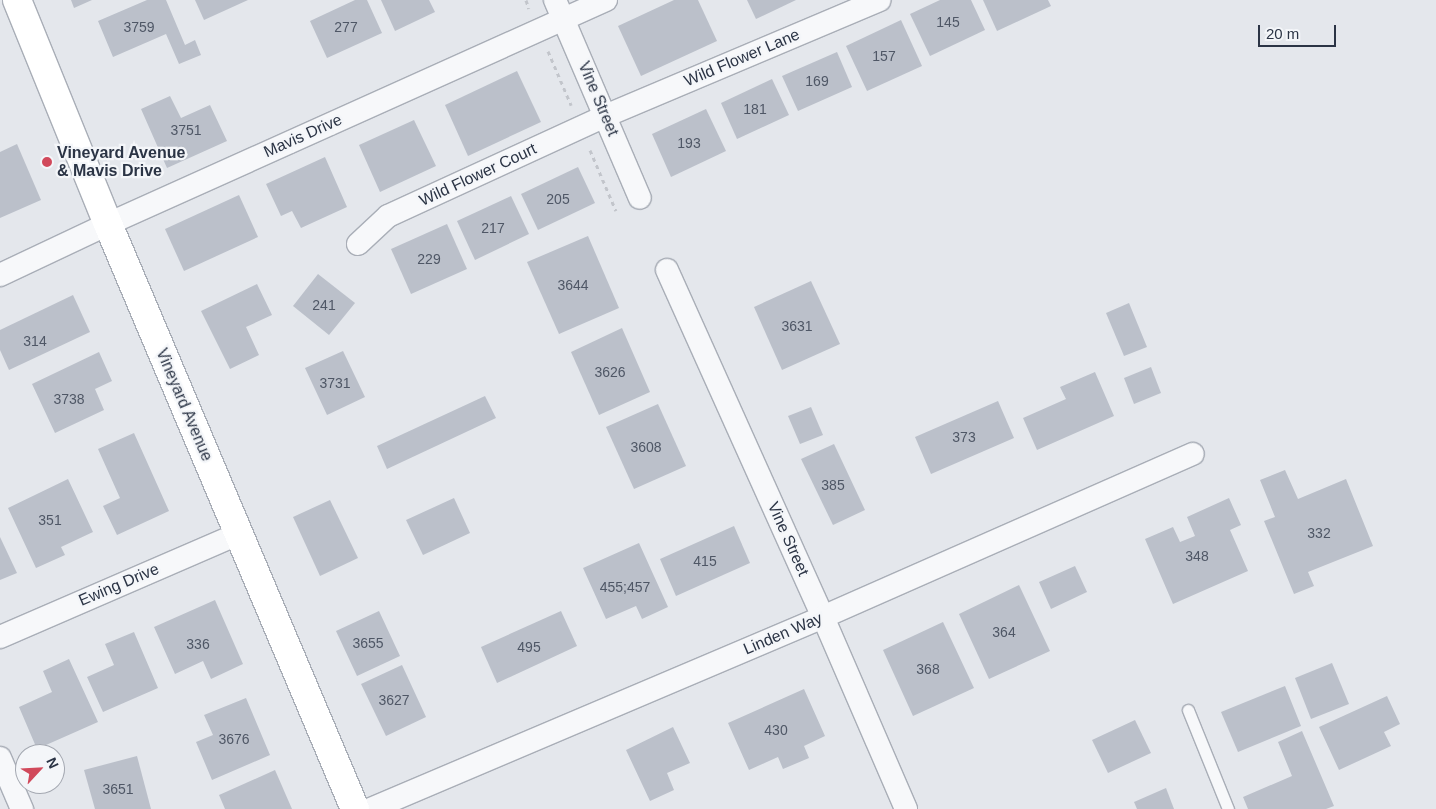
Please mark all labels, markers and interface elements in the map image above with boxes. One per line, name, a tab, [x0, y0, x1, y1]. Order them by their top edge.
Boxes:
house number: 145	[936, 14, 960, 30]
scale bar	[1261, 15, 1338, 47]
house number: 3759	[123, 19, 155, 35]
house number: 277	[334, 19, 358, 35]
street label: Wild Flower Lane	[681, 25, 803, 91]
text: 20 m	[1266, 25, 1299, 42]
house number: 157	[872, 48, 896, 64]
street label: Vine Street	[574, 59, 622, 139]
house number: 169	[805, 73, 829, 89]
house number: 181	[743, 101, 767, 117]
street label: Mavis Drive	[261, 110, 345, 162]
house number: 3751	[170, 122, 202, 138]
house number: 193	[677, 135, 701, 151]
street label: Wild Flower Court	[416, 139, 540, 211]
place label: Vineyard Avenue & Mavis Drive	[57, 143, 186, 181]
marker: Vineyard Avenue & Mavis Drive	[41, 156, 53, 168]
house number: 205	[546, 191, 570, 207]
house number: 217	[481, 220, 505, 236]
house number: 229	[417, 251, 441, 267]
house number: 3644	[557, 277, 589, 293]
house number: 241	[312, 297, 336, 313]
house number: 3631	[781, 318, 813, 334]
house number: 314	[23, 333, 47, 349]
street label: Vineyard Avenue	[151, 345, 217, 465]
house number: 3626	[594, 364, 626, 380]
house number: 3731	[319, 375, 351, 391]
house number: 3738	[53, 391, 85, 407]
house number: 373	[952, 429, 976, 445]
house number: 3608	[630, 439, 662, 455]
house number: 385	[821, 477, 845, 493]
street label: Vine Street	[763, 499, 813, 579]
house number: 351	[38, 512, 62, 528]
house number: 332	[1307, 525, 1331, 541]
house number: 348	[1185, 548, 1209, 564]
house number: 415	[693, 553, 717, 569]
street label: Ewing Drive	[76, 559, 162, 611]
house number: 455;457	[600, 579, 650, 595]
street label: Linden Way	[741, 609, 825, 659]
house number: 364	[992, 624, 1016, 640]
house number: 3655	[352, 635, 384, 651]
house number: 336	[186, 636, 210, 652]
house number: 495	[517, 639, 541, 655]
house number: 368	[916, 661, 940, 677]
house number: 3627	[378, 692, 410, 708]
house number: 430	[764, 722, 788, 738]
house number: 3676	[218, 731, 250, 747]
north arrow	[15, 744, 65, 794]
text: N	[43, 755, 62, 771]
house number: 3651	[102, 781, 134, 797]

